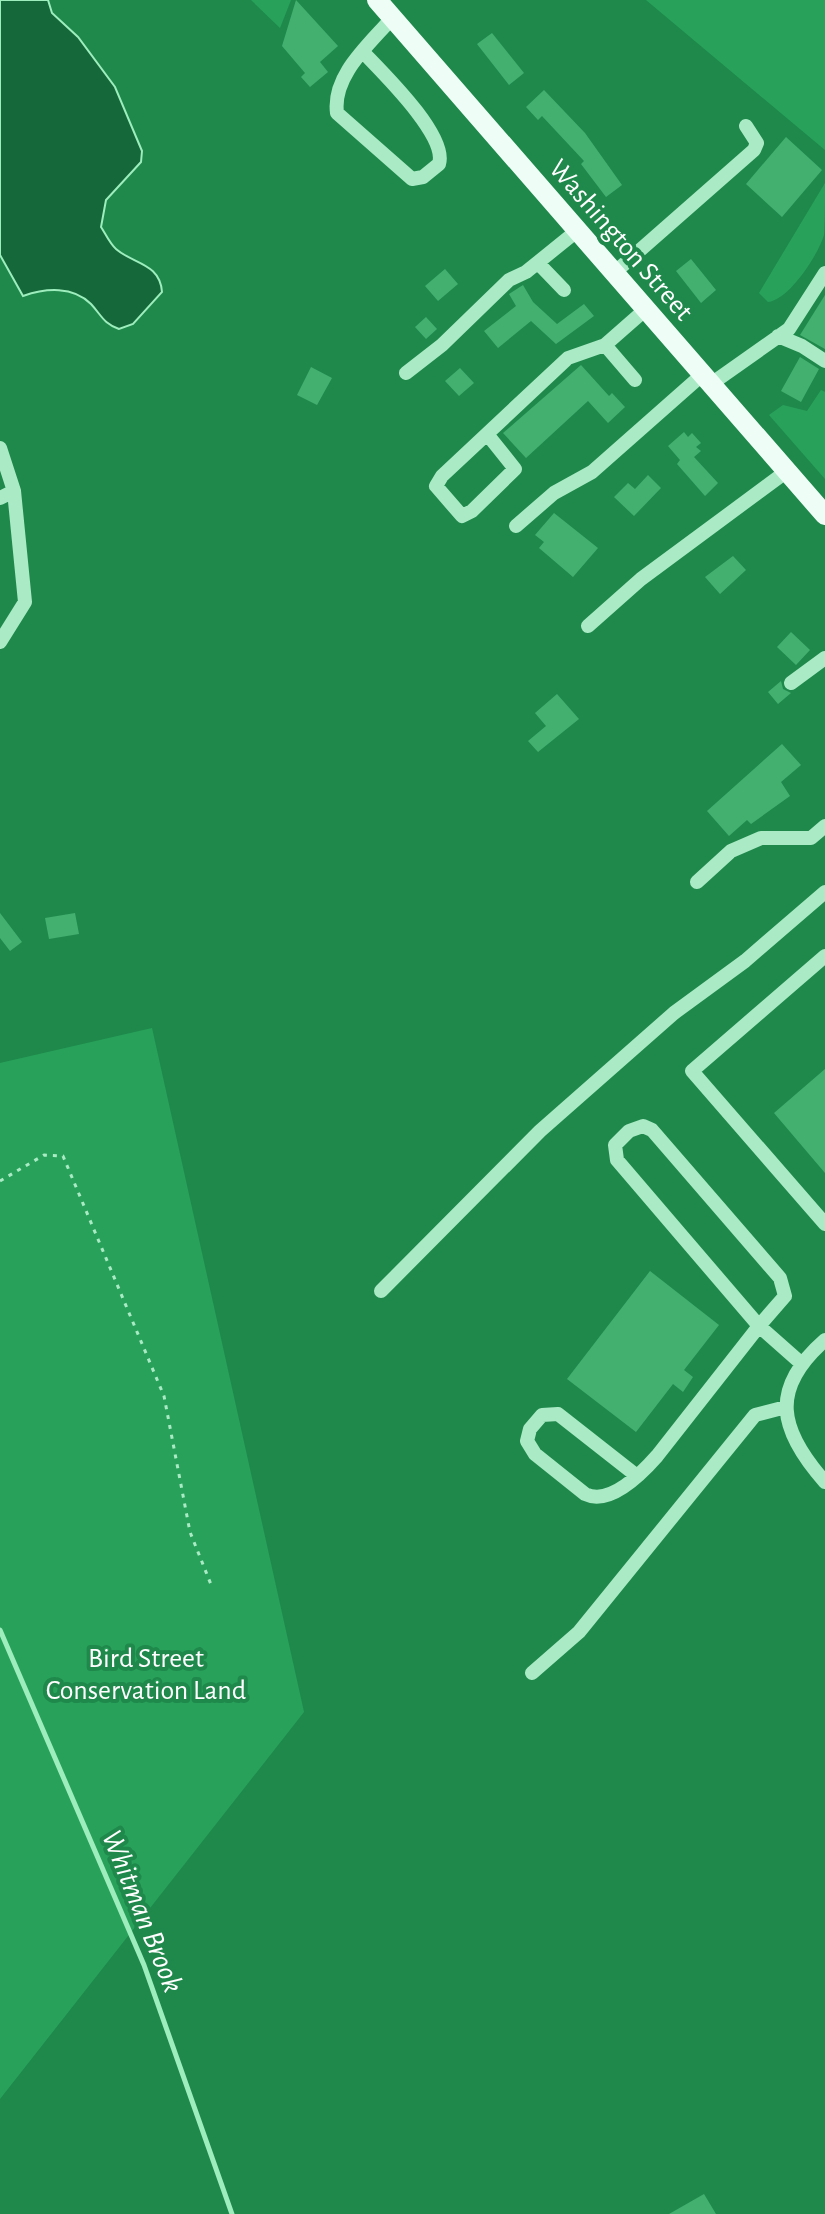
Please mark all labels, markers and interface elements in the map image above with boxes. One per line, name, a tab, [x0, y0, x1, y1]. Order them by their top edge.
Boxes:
street label: Washington Street	[543, 154, 698, 326]
park label: Bird Street Conservation Land	[46, 1645, 246, 1705]
water label: Whitman Brook	[96, 1826, 188, 1997]

